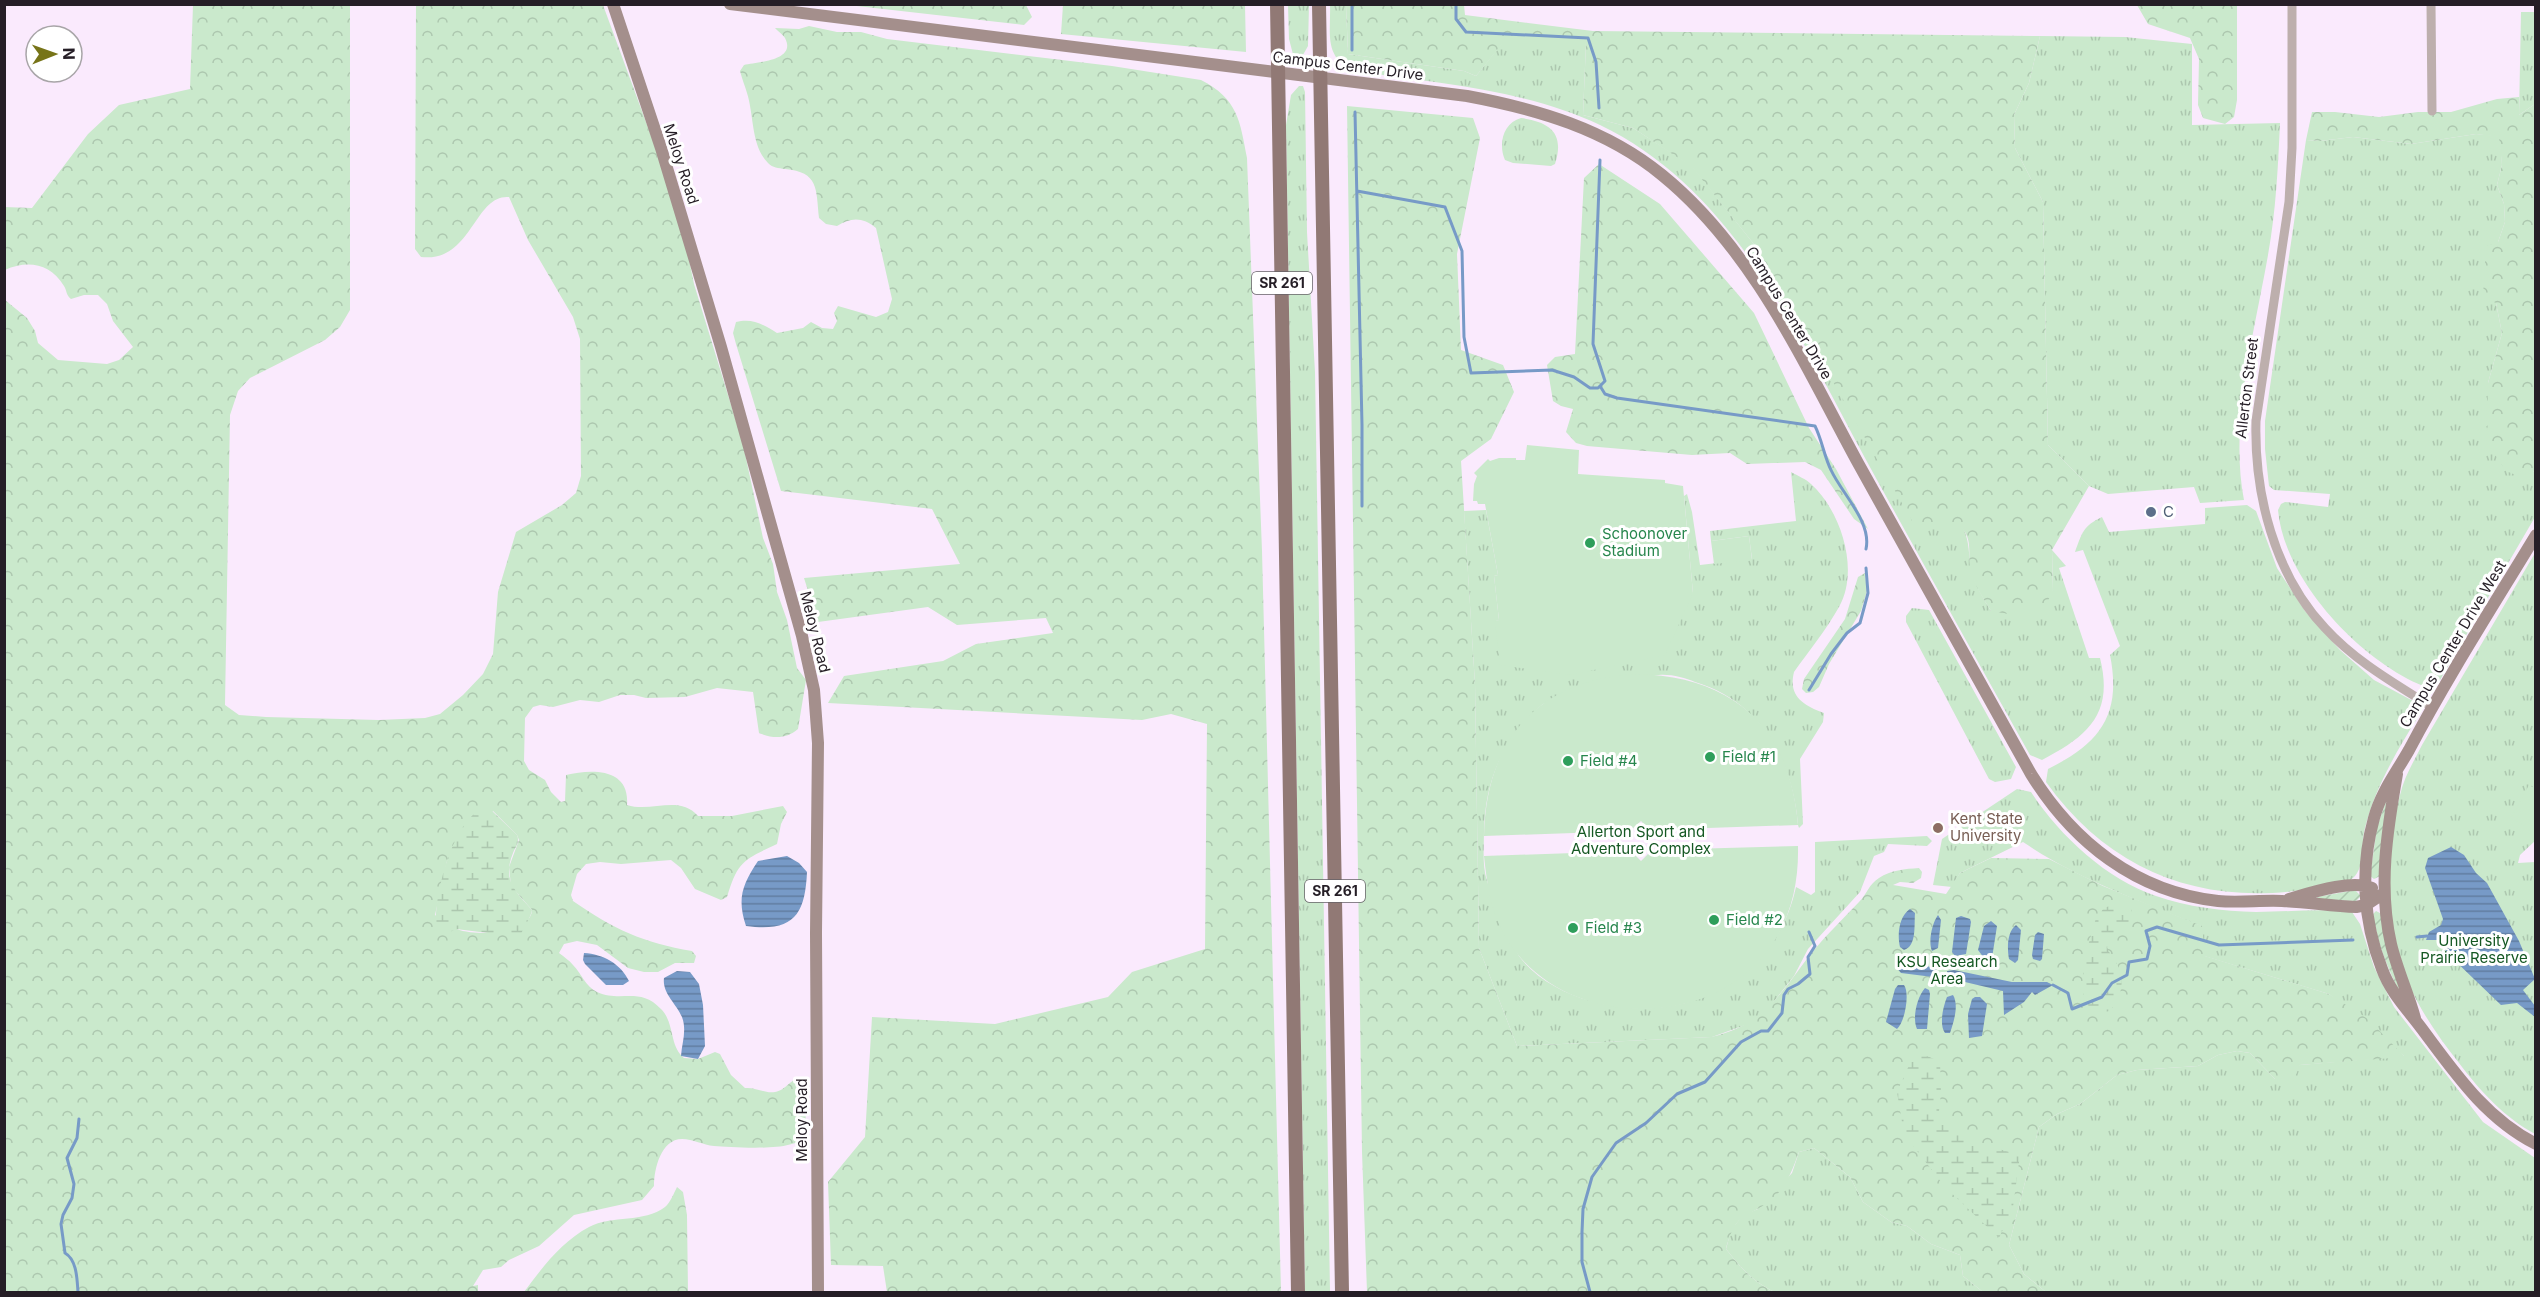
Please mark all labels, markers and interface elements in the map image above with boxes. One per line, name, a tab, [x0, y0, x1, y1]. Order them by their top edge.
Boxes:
north arrow	[24, 24, 84, 84]
text: N	[59, 47, 79, 60]
street label: Campus Center Drive	[1272, 47, 1425, 84]
street label: Meloy Road	[660, 121, 703, 206]
street label: Campus Center Drive	[1742, 243, 1837, 383]
road number: SR 261	[1252, 272, 1312, 294]
street label: Allerton Street	[2231, 336, 2262, 439]
place label: C	[2163, 502, 2174, 521]
marker: C	[2144, 505, 2158, 519]
place label: Schoonover Stadium	[1602, 524, 1687, 560]
marker: Schoonover Stadium	[1583, 536, 1597, 550]
street label: Campus Center Drive West	[2395, 557, 2510, 731]
street label: Meloy Road	[796, 589, 835, 675]
place label: Field #1	[1722, 747, 1776, 766]
marker: Field #1	[1703, 750, 1717, 764]
place label: Field #4	[1580, 751, 1637, 770]
marker: Field #4	[1561, 754, 1575, 768]
place label: Kent State University	[1950, 809, 2023, 845]
marker: Kent State University	[1931, 821, 1945, 835]
park label: Allerton Sport and Adventure Complex	[1571, 822, 1711, 858]
road number: SR 261	[1305, 880, 1365, 902]
place label: Field #2	[1726, 910, 1783, 929]
marker: Field #2	[1707, 913, 1721, 927]
place label: Field #3	[1585, 918, 1642, 937]
marker: Field #3	[1566, 921, 1580, 935]
park label: University Prairie Reserve	[2420, 931, 2528, 967]
park label: KSU Research Area	[1896, 952, 1998, 988]
street label: Meloy Road	[792, 1078, 811, 1162]

